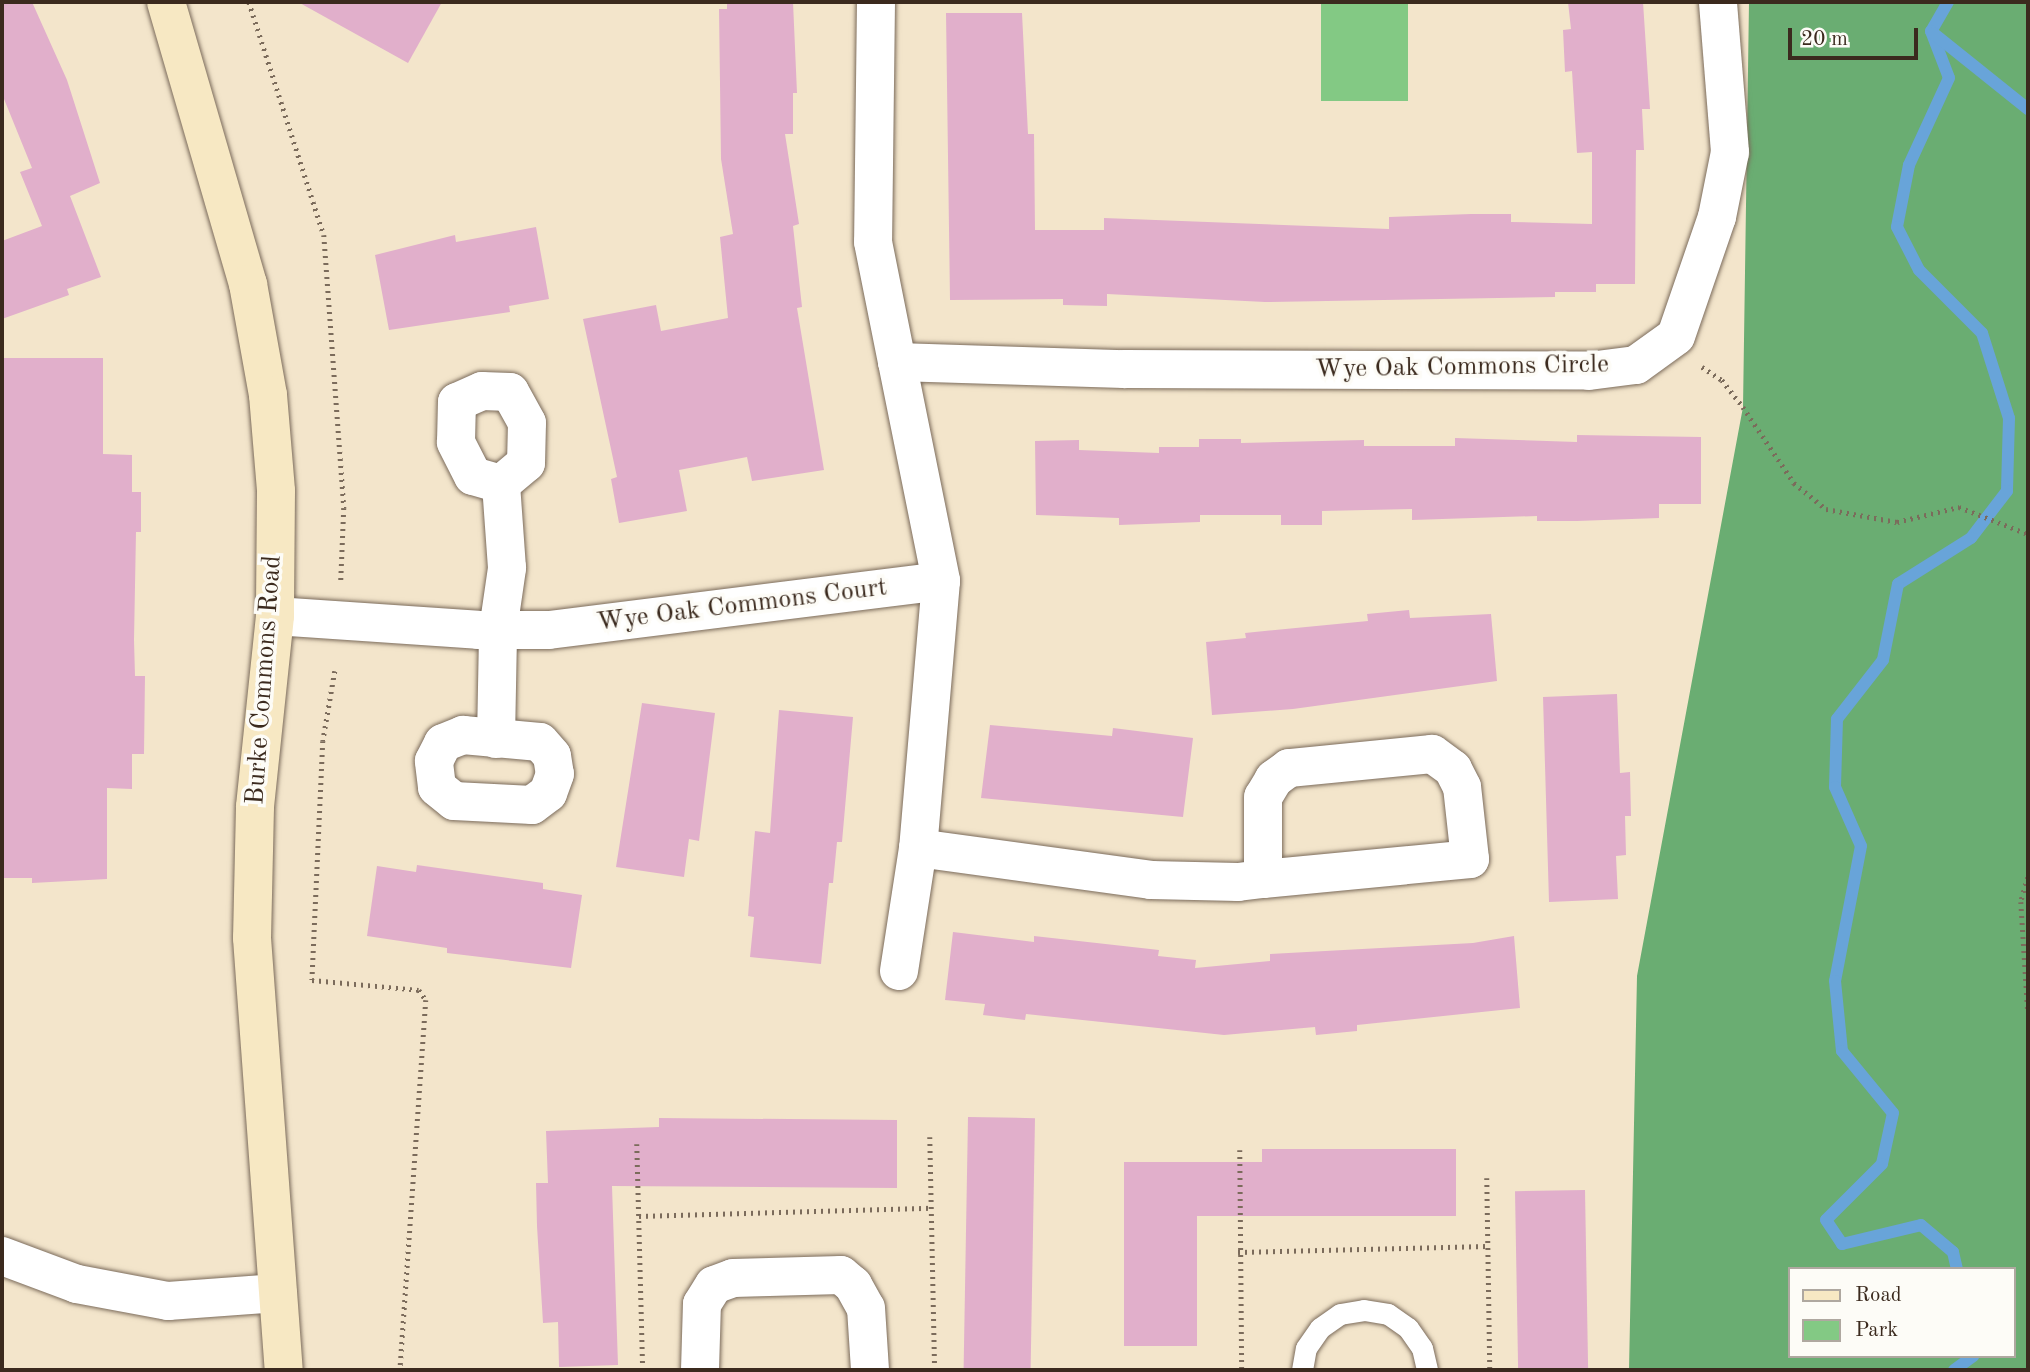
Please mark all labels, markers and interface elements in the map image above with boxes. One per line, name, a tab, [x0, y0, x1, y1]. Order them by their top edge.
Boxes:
scale bar	[1792, 14, 1922, 58]
text: 20 m	[1801, 29, 1848, 50]
street label: Wye Oak Commons Circle	[1315, 350, 1609, 386]
street label: Burke Commons Road	[241, 554, 289, 806]
street label: Wye Oak Commons Court	[595, 573, 889, 639]
legend	[1788, 1267, 2016, 1358]
text: Road	[1855, 1285, 1902, 1306]
text: Park	[1855, 1320, 1898, 1341]

